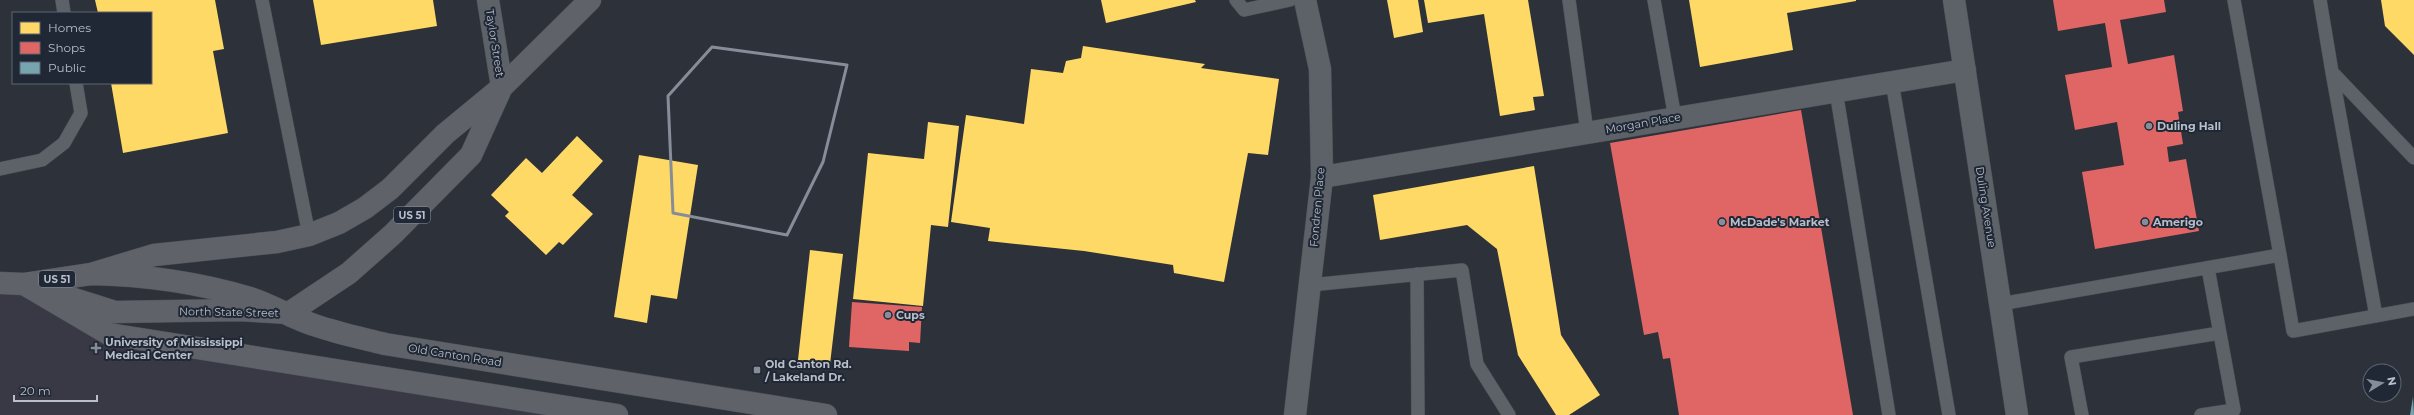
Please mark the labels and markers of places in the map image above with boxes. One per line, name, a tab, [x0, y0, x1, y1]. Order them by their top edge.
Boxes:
place label: Duling Hall	[2157, 119, 2221, 133]
marker: Duling Hall	[2144, 121, 2154, 131]
place label: McDade's Market	[1730, 215, 1830, 229]
place label: Amerigo	[2152, 215, 2203, 229]
marker: McDade's Market	[1717, 217, 1727, 227]
marker: Amerigo	[2140, 217, 2150, 227]
place label: Cups	[896, 308, 925, 322]
marker: Cups	[883, 310, 893, 320]
place label: University of Mississippi Medical Center	[105, 335, 243, 362]
marker: University of Mississippi Medical Center	[90, 342, 102, 354]
place label: Old Canton Rd. / Lakeland Dr.	[764, 357, 852, 384]
marker: Old Canton Rd. / Lakeland Dr.	[752, 365, 762, 375]

